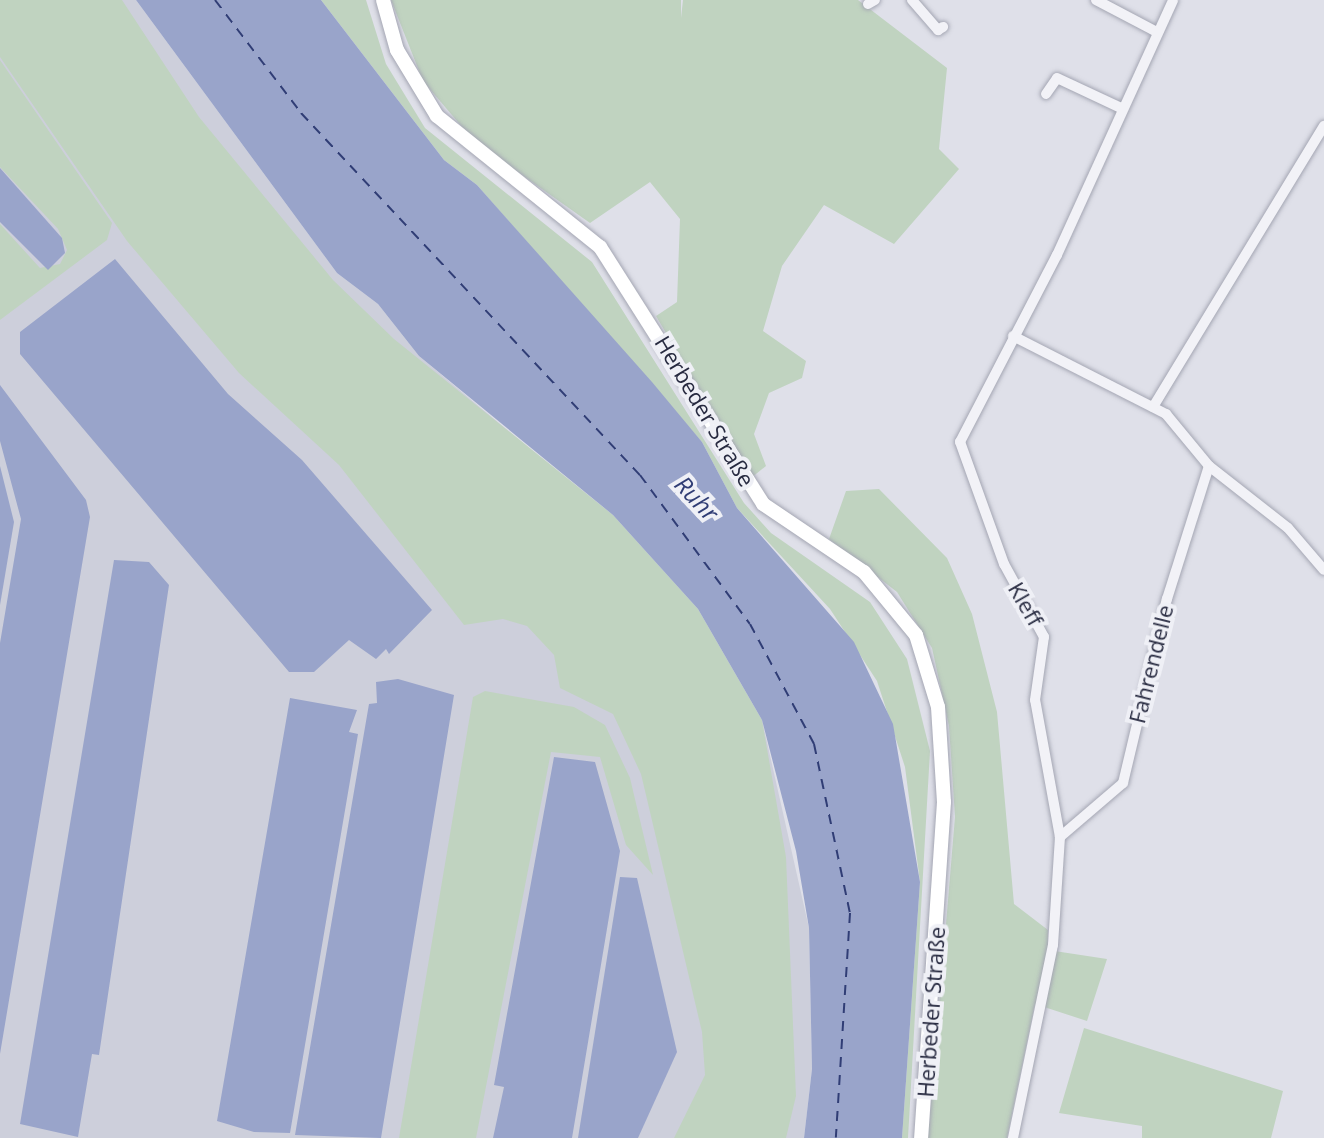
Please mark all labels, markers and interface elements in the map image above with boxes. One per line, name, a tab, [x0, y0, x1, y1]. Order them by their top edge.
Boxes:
street label: Herbeder Straße	[650, 331, 760, 491]
water label: Ruhr	[669, 470, 725, 526]
street label: Kleff	[1003, 577, 1049, 631]
street label: Fahrendelle	[1124, 602, 1178, 726]
street label: Herbeder Straße	[912, 926, 950, 1098]

